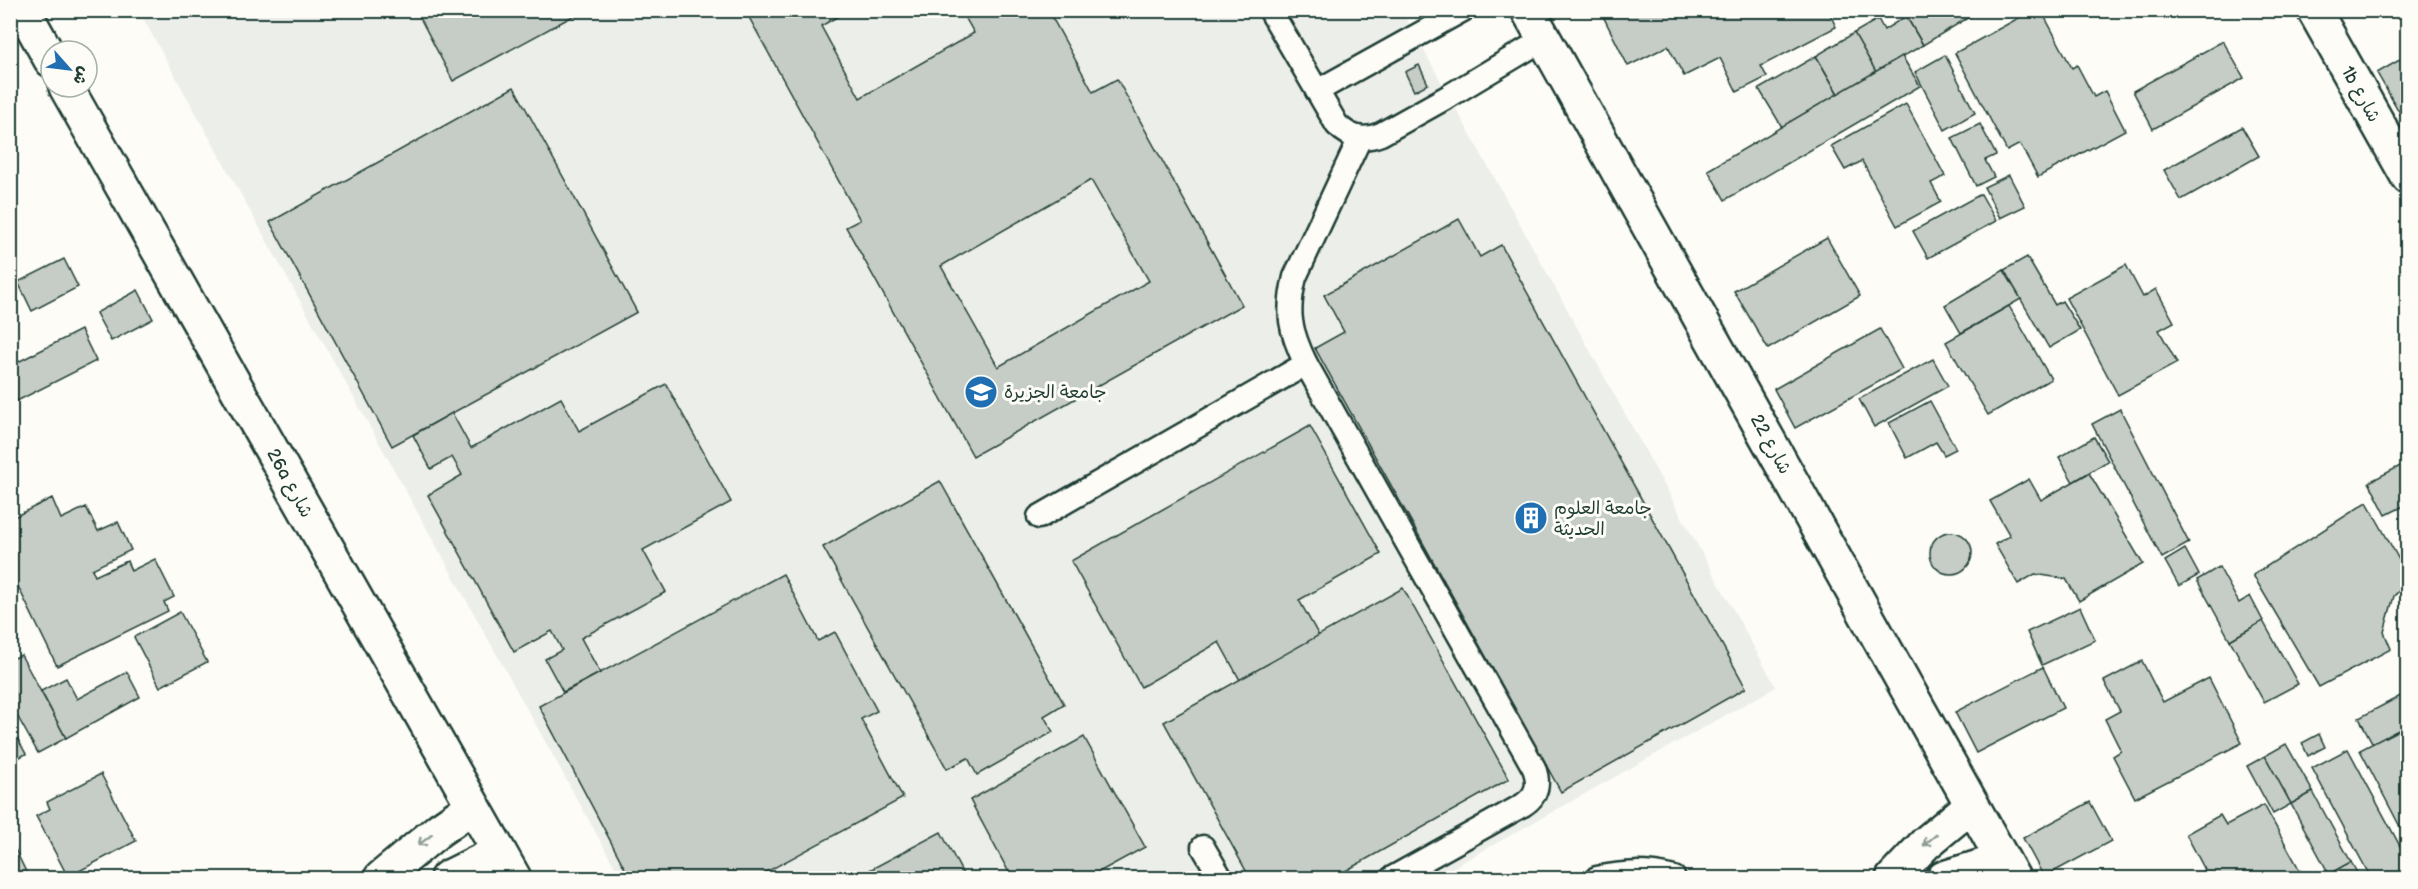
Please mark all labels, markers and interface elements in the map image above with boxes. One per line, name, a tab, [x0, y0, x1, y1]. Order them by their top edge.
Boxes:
north arrow	[39, 39, 99, 99]
text: ش	[68, 63, 93, 88]
street label: 1b شارع	[2336, 63, 2385, 126]
school or university icon: جامعة الجزيرة	[963, 374, 999, 410]
place label: جامعة الجزيرة	[1004, 382, 1106, 403]
street label: شارع 22	[1745, 411, 1796, 478]
street label: 26a شارع	[261, 445, 317, 522]
place label: جامعة العلوم الحديثة	[1554, 498, 1652, 540]
building icon: جامعة العلوم الحديثة	[1513, 500, 1549, 536]
one-way arrow	[1923, 833, 1938, 847]
one-way arrow	[417, 834, 433, 847]

